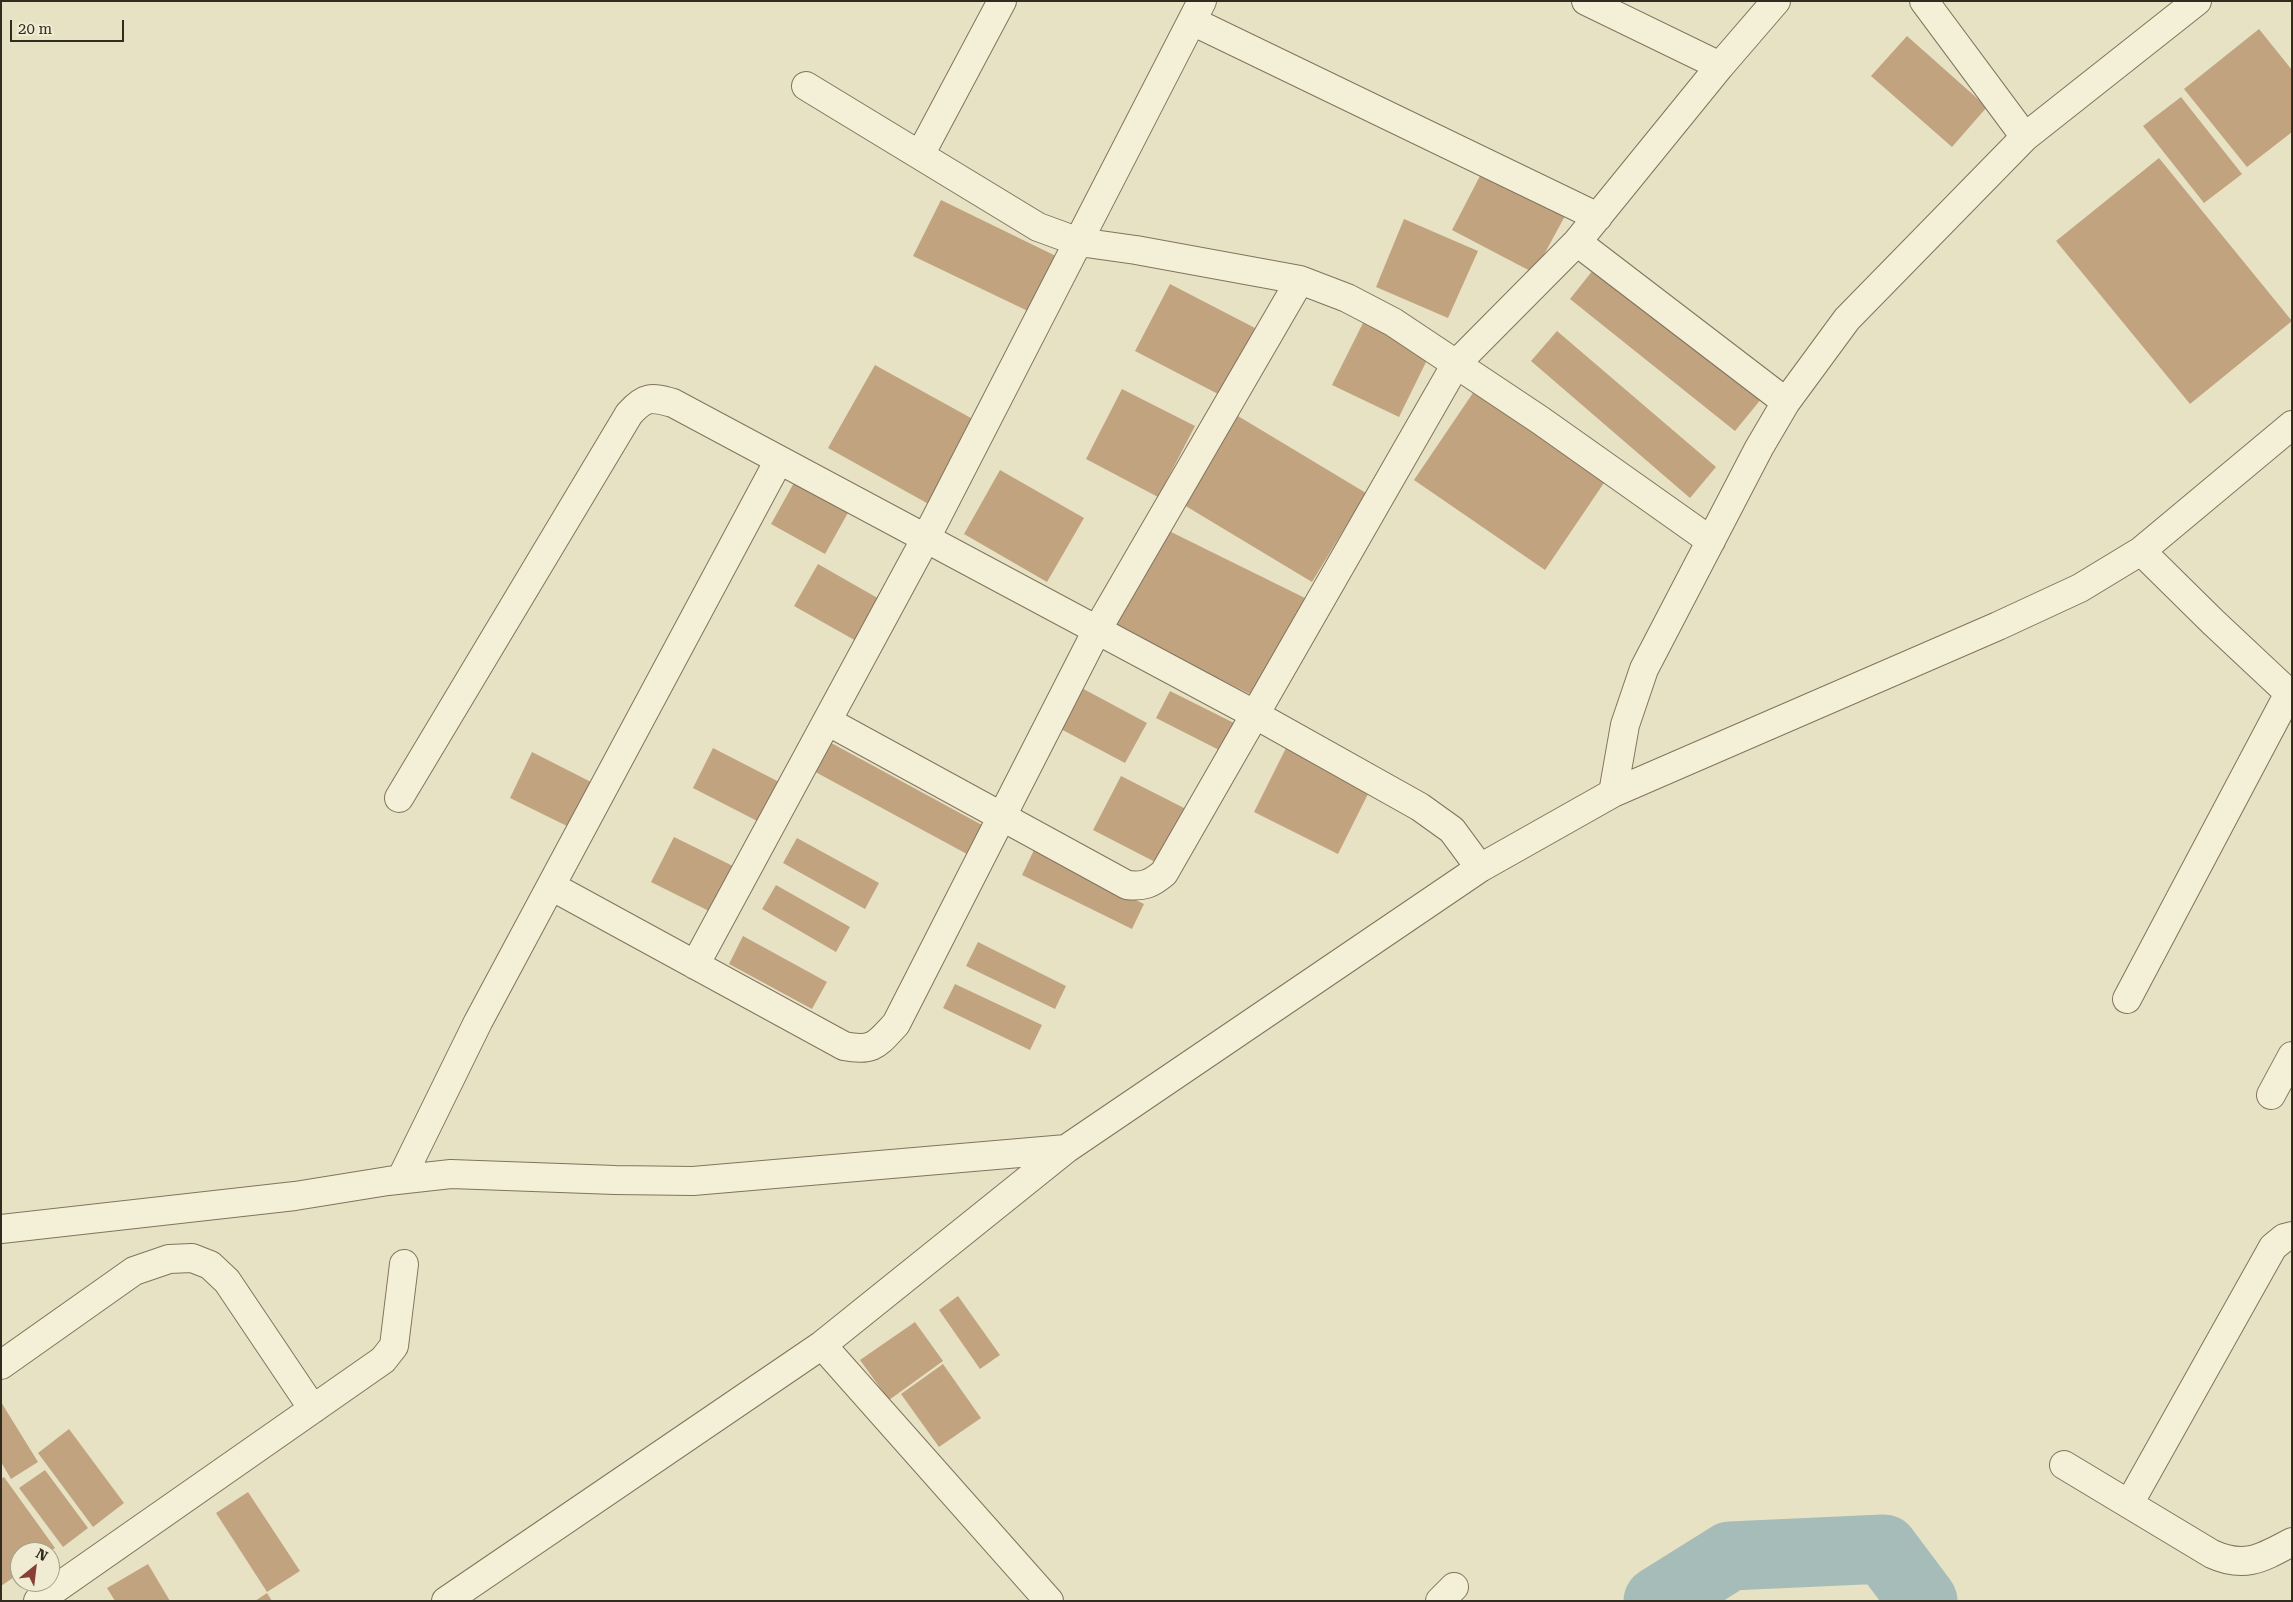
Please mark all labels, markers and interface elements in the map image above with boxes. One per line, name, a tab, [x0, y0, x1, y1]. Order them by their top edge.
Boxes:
scale bar	[12, 10, 126, 42]
text: 20 m	[18, 20, 52, 38]
north arrow	[10, 1542, 60, 1592]
text: N	[33, 1545, 50, 1564]

